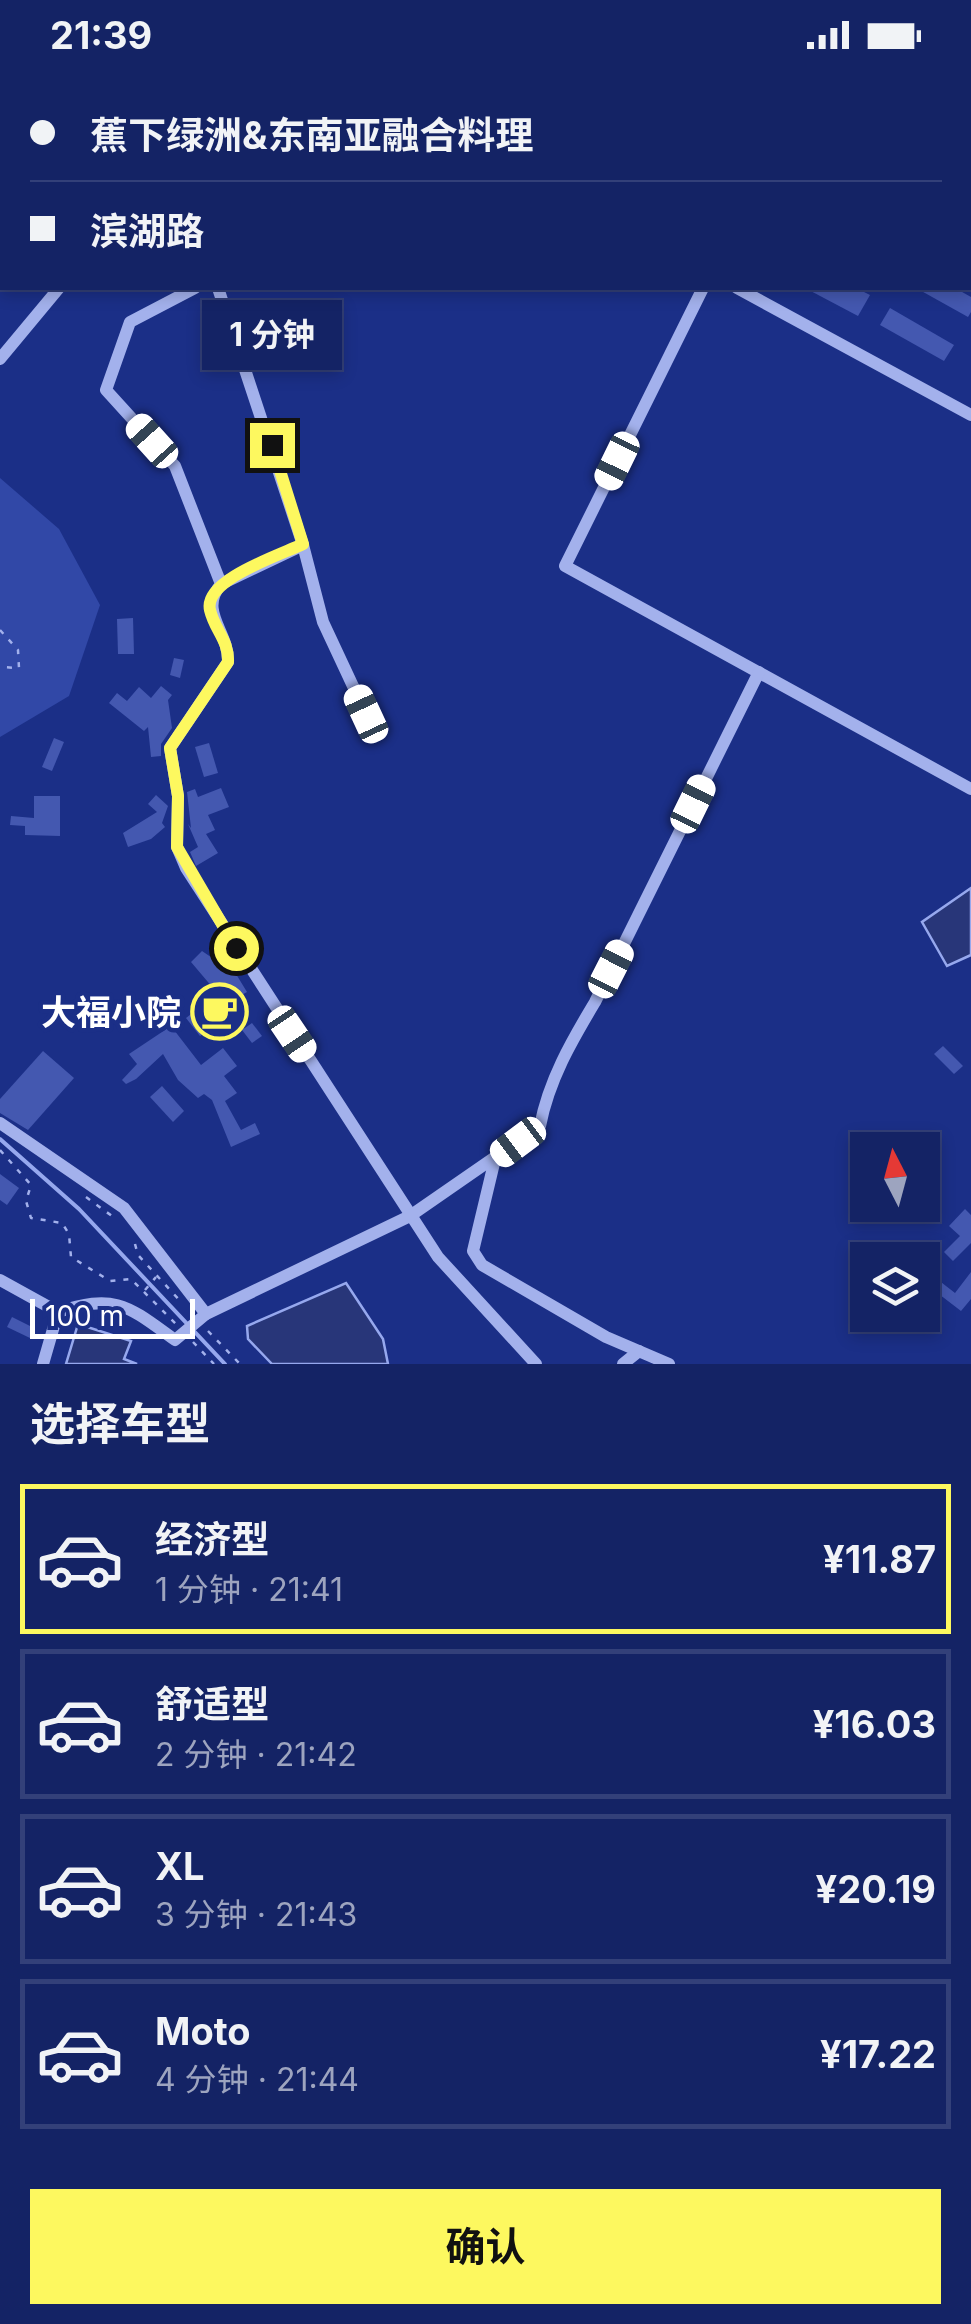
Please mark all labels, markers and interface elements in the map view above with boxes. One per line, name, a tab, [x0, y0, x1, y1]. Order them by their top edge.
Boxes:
text: 21:39	[50, 12, 152, 58]
text: 蕉下绿洲&东南亚融合料理	[90, 112, 534, 158]
text: 滨湖路	[90, 208, 204, 254]
callout: 1 分钟	[202, 300, 342, 370]
text: 1 分钟	[229, 315, 315, 354]
car	[121, 409, 183, 473]
route end	[250, 423, 295, 468]
car	[590, 427, 644, 495]
car	[340, 680, 392, 748]
car	[666, 770, 720, 838]
route start	[214, 926, 259, 971]
car	[584, 935, 638, 1003]
cafe icon: 大福小院	[190, 982, 250, 1042]
place label: 大福小院	[41, 991, 181, 1033]
car	[263, 1001, 321, 1067]
car	[485, 1112, 551, 1172]
north arrow	[850, 1132, 940, 1222]
map controls	[850, 1132, 940, 1332]
button: layers	[850, 1242, 940, 1332]
scale bar	[30, 1294, 195, 1338]
text: 100 m	[45, 1299, 124, 1333]
text: 选择车型	[30, 1396, 210, 1451]
icon: car	[35, 1514, 125, 1604]
text: 经济型	[155, 1516, 269, 1562]
text: ¥11.87	[823, 1536, 936, 1582]
text: 1 分钟 · 21:41	[155, 1570, 343, 1609]
icon: car	[35, 1679, 125, 1769]
text: 舒适型	[155, 1681, 269, 1727]
text: ¥16.03	[813, 1701, 936, 1747]
text: 2 分钟 · 21:42	[155, 1735, 357, 1774]
text: XL	[155, 1843, 205, 1889]
icon: car	[35, 1844, 125, 1934]
text: ¥20.19	[816, 1866, 936, 1912]
text: 3 分钟 · 21:43	[155, 1895, 357, 1934]
text: Moto	[155, 2008, 251, 2054]
icon: car	[35, 2009, 125, 2099]
text: ¥17.22	[820, 2031, 936, 2077]
text: 4 分钟 · 21:44	[155, 2060, 359, 2099]
button: 确认	[30, 2189, 941, 2304]

